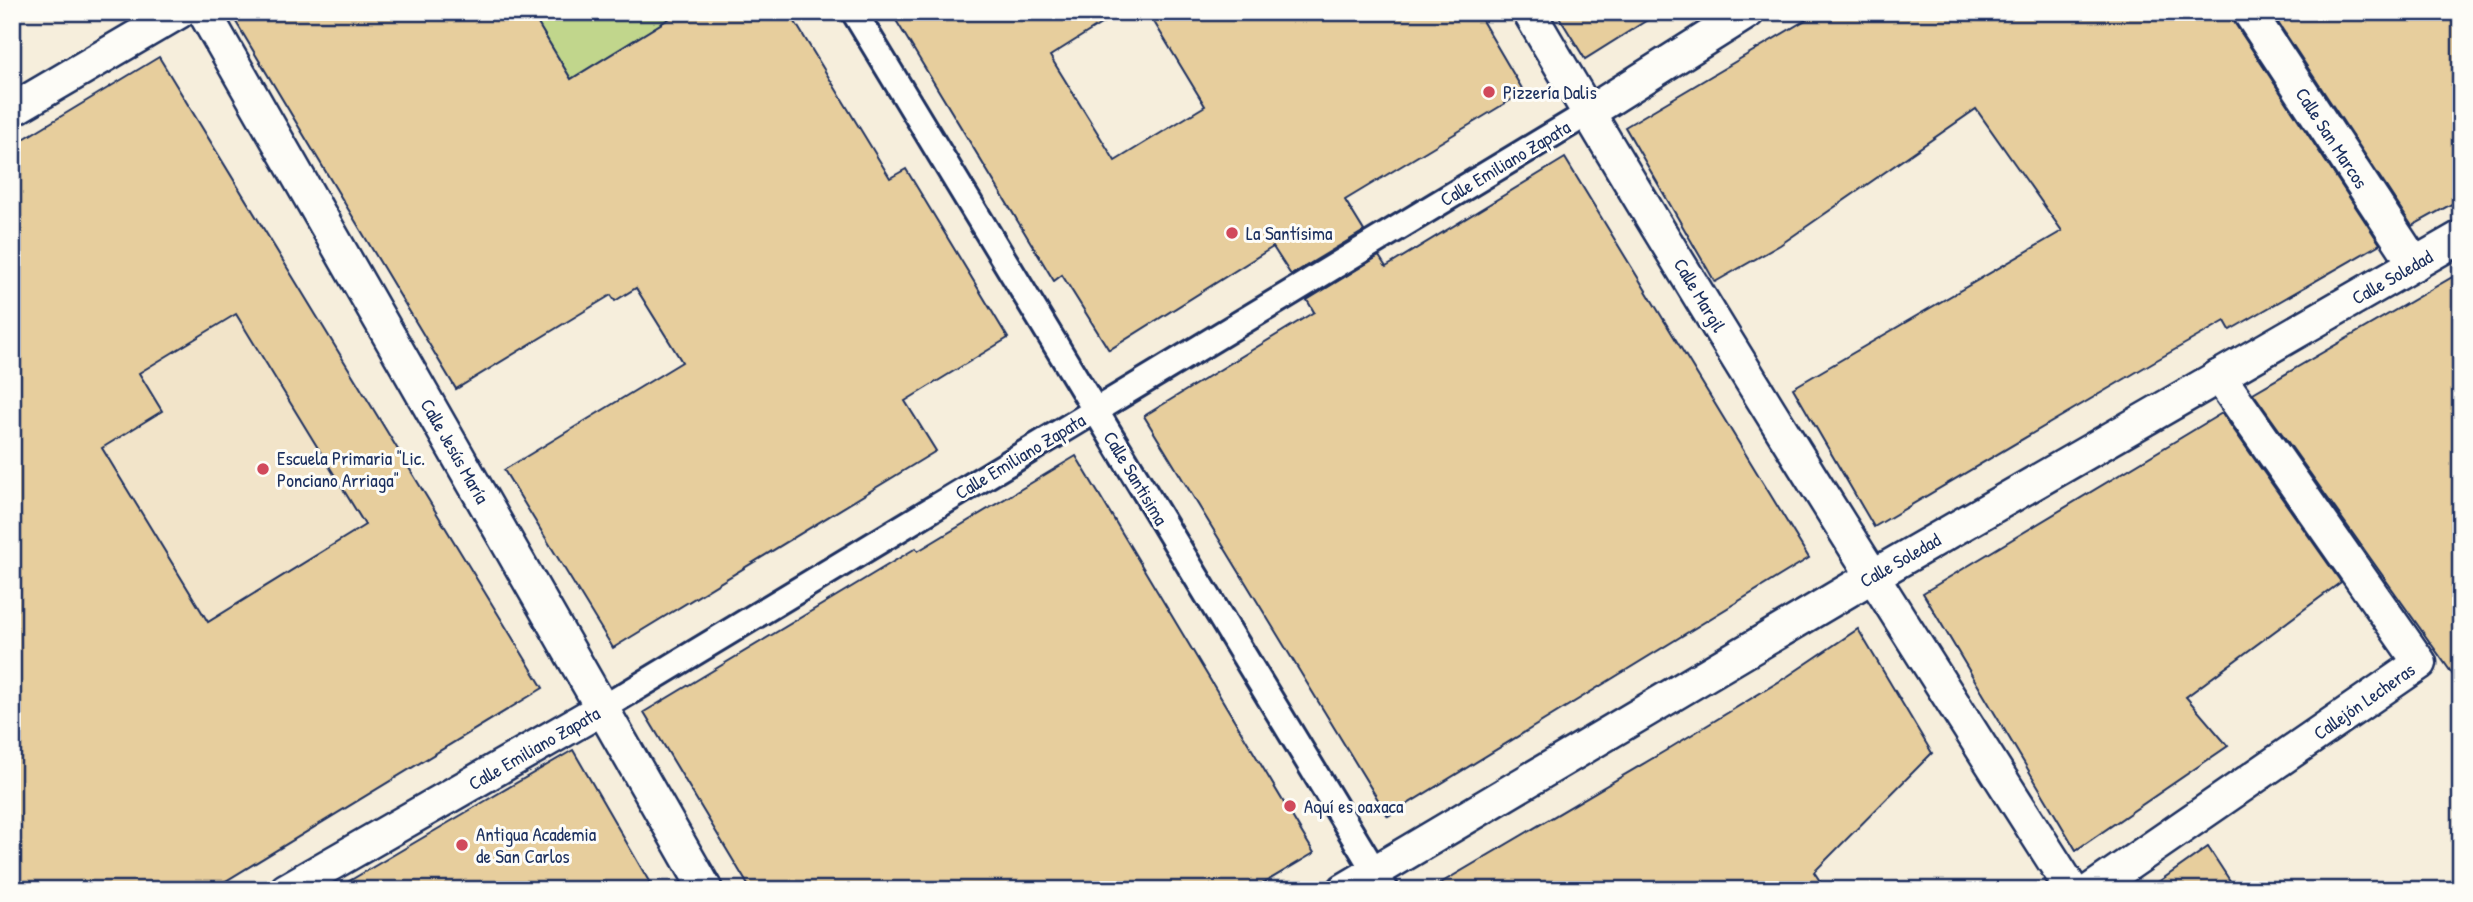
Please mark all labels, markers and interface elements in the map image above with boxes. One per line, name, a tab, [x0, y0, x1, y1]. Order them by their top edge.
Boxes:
place label: Pizzería Dalis	[1503, 79, 1597, 105]
street label: Calle San Marcos	[2290, 82, 2374, 194]
marker: Pizzería Dalis	[1481, 84, 1497, 100]
street label: Calle Emiliano Zapata	[1435, 114, 1575, 212]
place label: La Santísima	[1246, 220, 1333, 246]
marker: La Santísima	[1224, 225, 1240, 241]
street label: Calle Soledad	[2347, 243, 2438, 311]
street label: Calle Margil	[1668, 253, 1733, 338]
street label: Calle Jesús María	[415, 394, 496, 509]
street label: Calle Emiliano Zapata	[950, 407, 1090, 505]
street label: Calle Santisima	[1098, 426, 1175, 530]
place label: Escuela Primaria "Lic. Ponciano Arriaga"	[277, 445, 425, 493]
marker: Escuela Primaria "Lic. Ponciano Arriaga"	[255, 461, 271, 477]
street label: Calle Soledad	[1855, 526, 1946, 594]
street label: Callejón Lecheras	[2308, 656, 2420, 746]
street label: Calle Emiliano Zapata	[464, 700, 605, 796]
place label: Aquí es oaxaca	[1304, 793, 1404, 819]
marker: Aquí es oaxaca	[1282, 798, 1298, 814]
place label: Antigua Academia de San Carlos	[476, 821, 597, 869]
marker: Antigua Academia de San Carlos	[454, 837, 470, 853]

